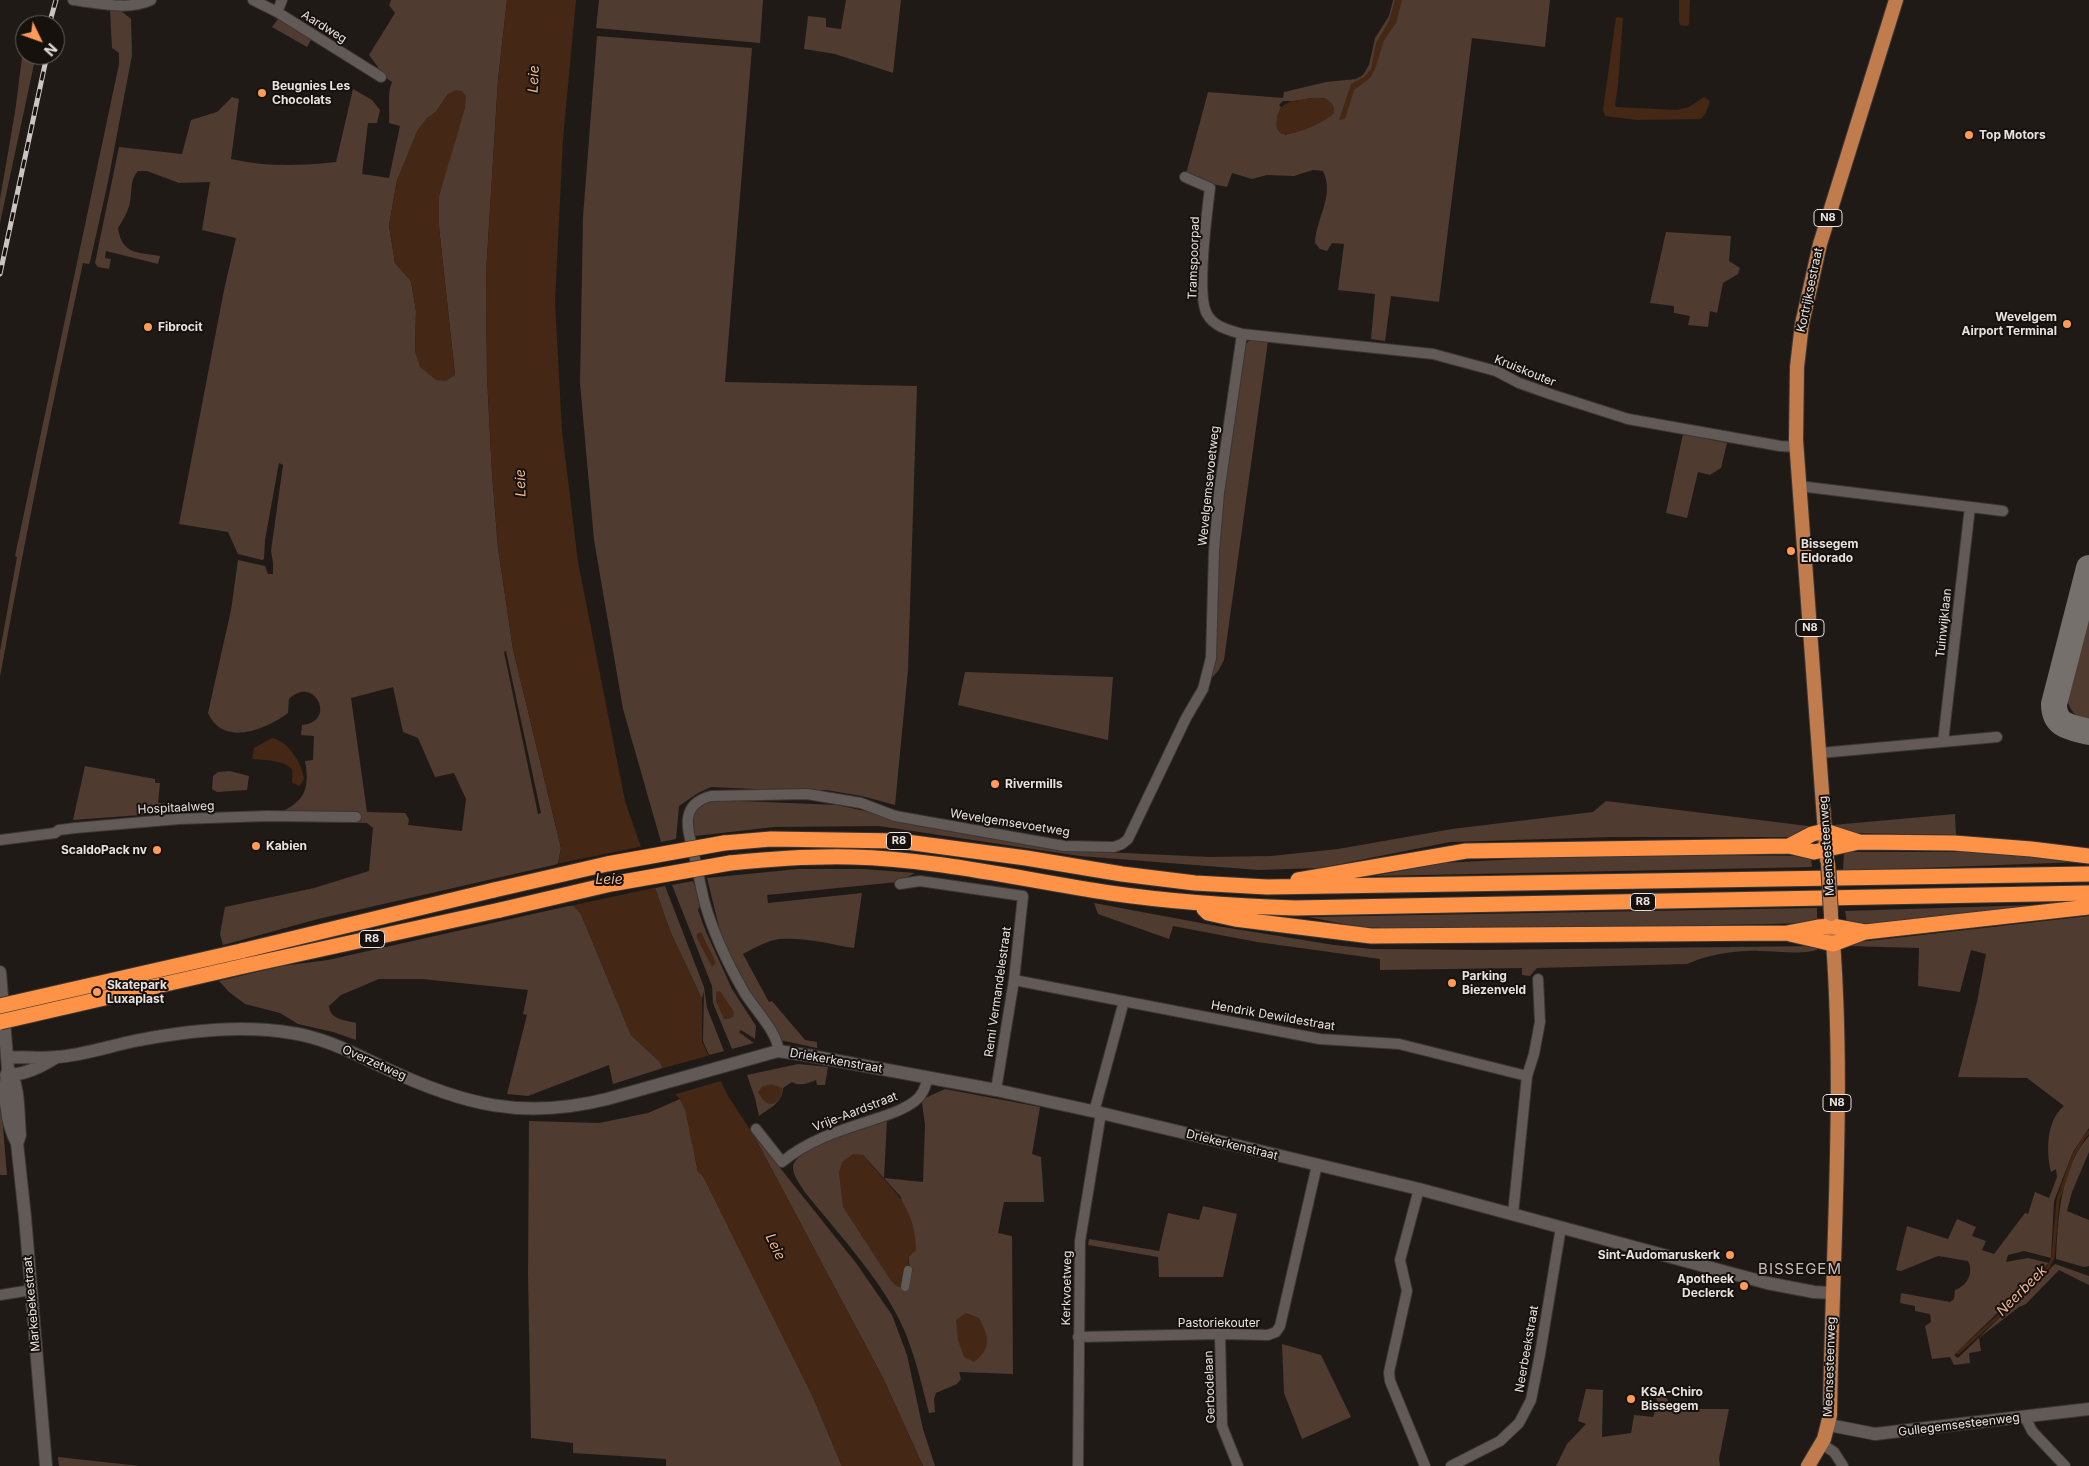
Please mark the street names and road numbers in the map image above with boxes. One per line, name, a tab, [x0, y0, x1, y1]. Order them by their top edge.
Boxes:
street label: Aardweg	[299, 7, 349, 47]
road number: N8	[1814, 210, 1842, 227]
street label: Tramspoorpad	[1185, 216, 1203, 300]
street label: Kortrijksestraat	[1794, 246, 1826, 334]
street label: Kruiskouter	[1492, 352, 1558, 390]
street label: Wevelgemsevoetweg	[1196, 425, 1222, 547]
street label: Tuinwijklaan	[1933, 588, 1955, 658]
road number: N8	[1796, 620, 1824, 636]
street label: Meensesteenweg	[1816, 795, 1838, 897]
street label: Hospitaalweg	[137, 799, 215, 817]
street label: Wevelgemsevoetweg	[949, 806, 1071, 840]
road number: R8	[886, 832, 912, 849]
road number: R8	[1630, 894, 1656, 910]
street label: Remi Vermandelestraat	[982, 926, 1014, 1058]
road number: R8	[360, 931, 384, 948]
street label: Hendrik Dewildestraat	[1210, 998, 1336, 1034]
street label: Overzetweg	[340, 1042, 408, 1084]
street label: Driekerkenstraat	[789, 1046, 883, 1076]
street label: Vrije-Aardstraat	[811, 1089, 899, 1135]
road number: N8	[1823, 1094, 1851, 1112]
street label: Driekerkenstraat	[1185, 1127, 1279, 1163]
street label: Kerkvoetweg	[1059, 1251, 1075, 1325]
street label: Markebekestraat	[21, 1256, 43, 1352]
street label: Neerbeekstraat	[1512, 1304, 1542, 1394]
street label: Pastoriekouter	[1178, 1316, 1260, 1330]
street label: Meensesteenweg	[1821, 1317, 1839, 1417]
street label: Gerbodelaan	[1202, 1350, 1218, 1424]
street label: Gullegemsesteenweg	[1897, 1410, 2021, 1440]

